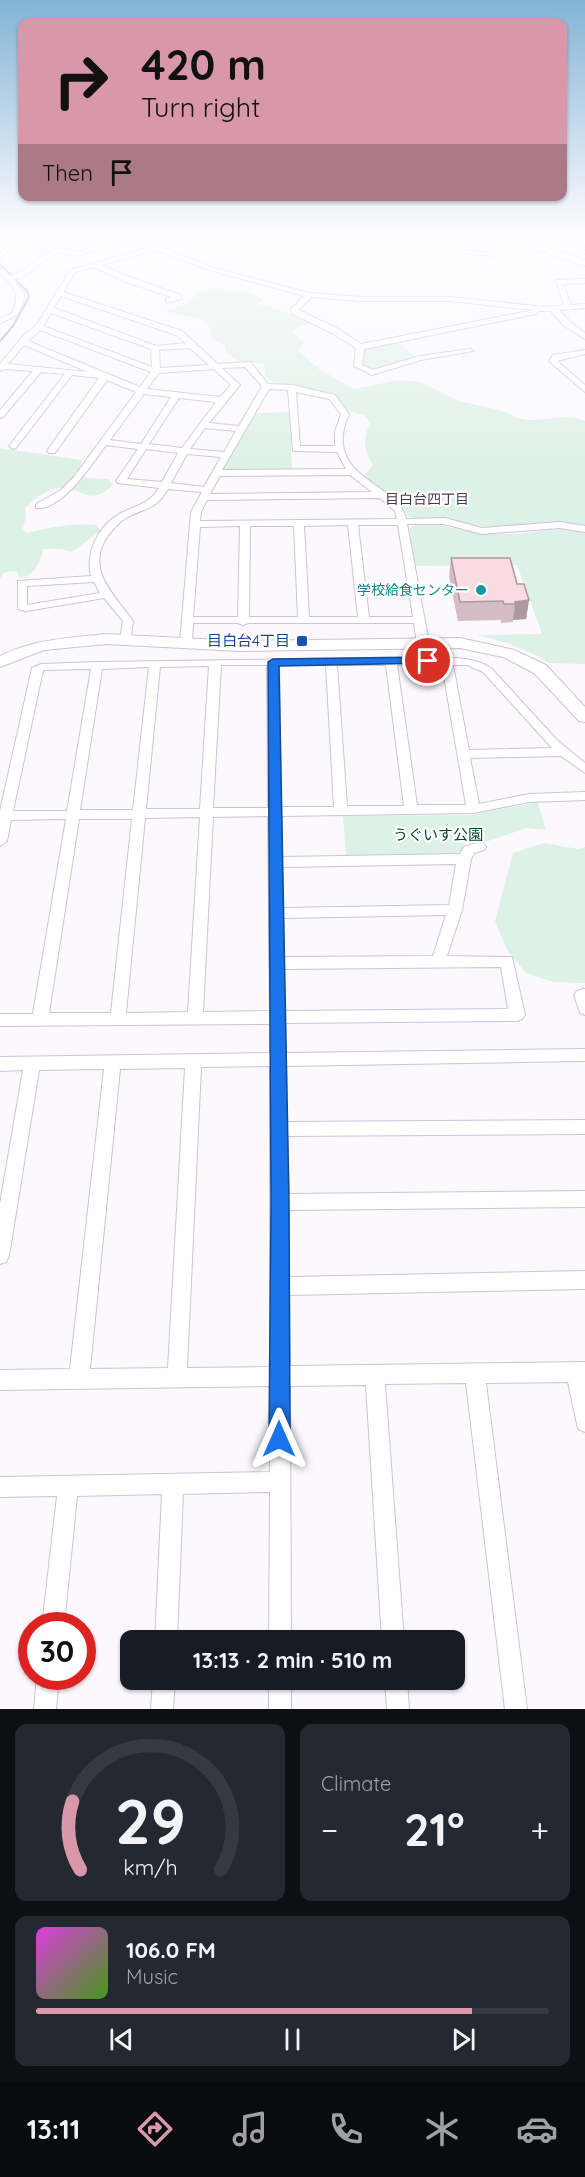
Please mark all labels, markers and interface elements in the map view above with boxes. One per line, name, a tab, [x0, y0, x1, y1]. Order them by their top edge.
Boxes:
text: 420 m	[141, 38, 266, 91]
icon: right	[42, 42, 120, 120]
text: Turn right	[141, 90, 260, 124]
icon: arrive	[105, 156, 138, 189]
text: Then	[42, 159, 93, 187]
district label: 目白台四丁目	[385, 490, 469, 508]
place label: 学校給食センター	[357, 581, 469, 599]
marker: 学校給食センター	[474, 583, 488, 597]
place label: 目白台4丁目	[207, 631, 290, 650]
marker: 目白台4丁目	[295, 634, 309, 648]
pin	[402, 635, 453, 686]
icon: arrive	[411, 644, 444, 677]
park label: うぐいす公園	[393, 825, 483, 844]
position arrow	[247, 1407, 311, 1471]
speed limit sign: 30	[18, 1612, 96, 1690]
text: 13:13 · 2 min · 510 m	[193, 1646, 392, 1674]
text: Climate	[321, 1771, 391, 1796]
text: 29	[115, 1782, 185, 1860]
text: 21°	[404, 1801, 465, 1857]
text: −	[321, 1809, 338, 1850]
text: +	[530, 1809, 549, 1850]
text: km/h	[123, 1854, 177, 1880]
text: 106.0 FM	[126, 1936, 216, 1964]
text: Music	[126, 1964, 178, 1989]
icon: previous	[105, 2023, 138, 2056]
icon: pause	[276, 2023, 309, 2056]
icon: next	[447, 2023, 480, 2056]
icon: directions	[134, 2108, 176, 2150]
icon: music	[229, 2108, 271, 2150]
icon: phone	[325, 2108, 367, 2150]
icon: climate	[421, 2108, 463, 2150]
icon: car	[516, 2108, 558, 2150]
text: 13:11	[27, 2112, 80, 2146]

